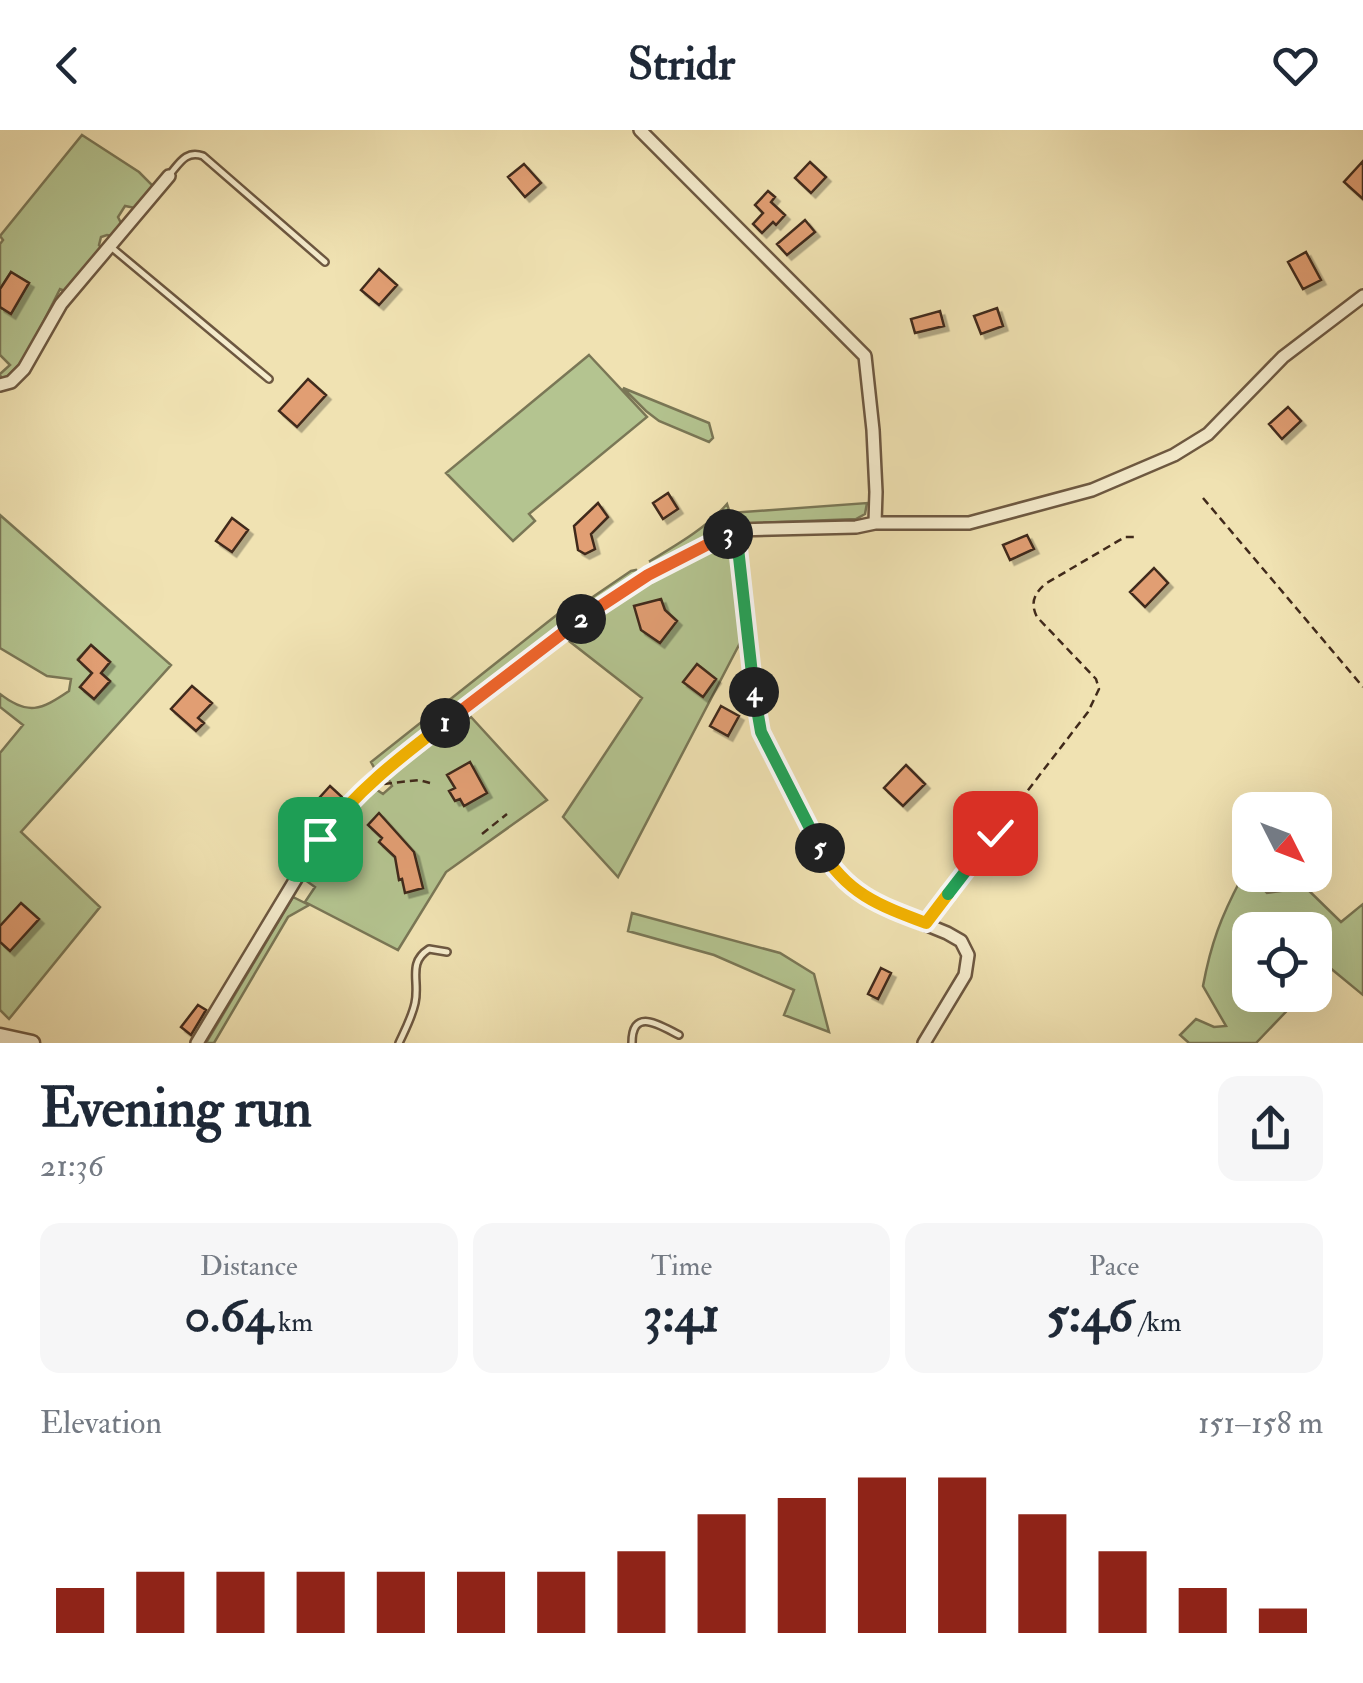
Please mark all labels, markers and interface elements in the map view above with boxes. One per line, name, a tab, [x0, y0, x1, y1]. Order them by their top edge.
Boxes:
text: Stridr	[628, 37, 735, 93]
icon: back	[40, 38, 95, 93]
icon: heart	[1268, 38, 1323, 93]
pin: 3	[703, 509, 753, 559]
text: 3	[723, 516, 733, 551]
pin: 2	[556, 594, 606, 644]
text: 2	[574, 601, 588, 636]
pin: 4	[729, 667, 779, 717]
text: 4	[746, 674, 762, 709]
pin: 1	[420, 698, 470, 748]
text: 1	[440, 705, 450, 740]
pin	[953, 791, 1038, 876]
north arrow	[1232, 792, 1332, 892]
map controls	[1232, 792, 1332, 1012]
pin	[278, 797, 363, 882]
icon: check	[968, 806, 1023, 861]
icon: arrive	[293, 812, 348, 867]
pin: 5	[795, 823, 845, 873]
text: 5	[814, 830, 826, 865]
button: locate	[1232, 912, 1332, 1012]
text: Evening run	[40, 1074, 312, 1143]
button: share	[1218, 1076, 1323, 1181]
text: 21:36	[40, 1146, 104, 1186]
text: Distance	[200, 1249, 298, 1284]
text: Time	[651, 1249, 712, 1284]
text: Pace	[1089, 1249, 1139, 1284]
text: 0.64	[185, 1284, 272, 1347]
text: 3:41	[643, 1284, 720, 1347]
text: 5:46	[1047, 1284, 1133, 1347]
text: km	[272, 1305, 313, 1340]
text: /km	[1133, 1305, 1182, 1340]
text: Elevation	[40, 1403, 162, 1443]
text: 151–158 m	[1198, 1403, 1323, 1443]

